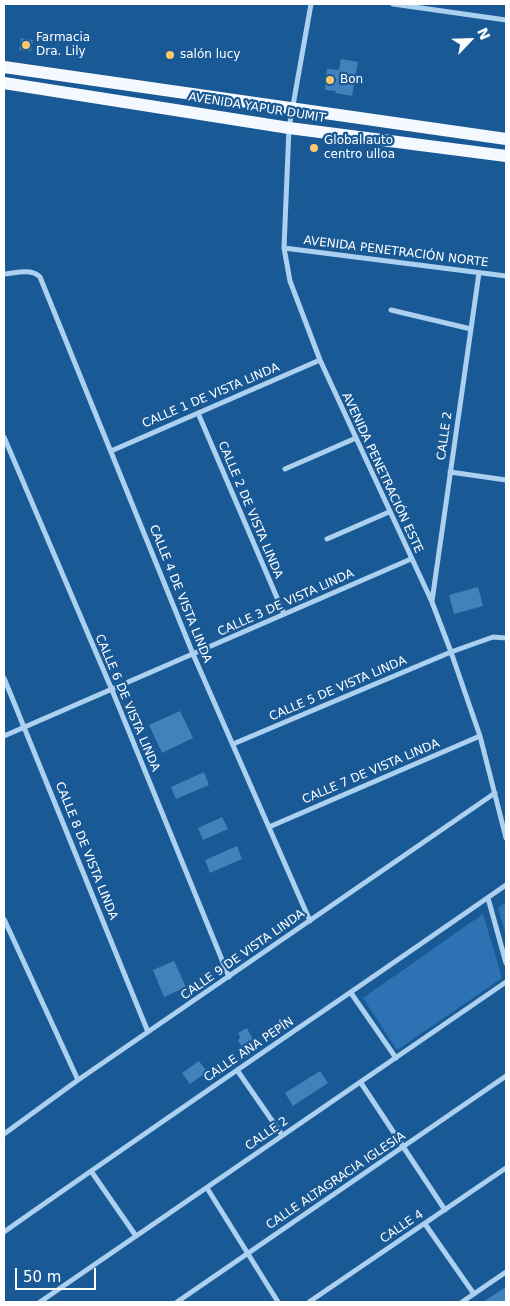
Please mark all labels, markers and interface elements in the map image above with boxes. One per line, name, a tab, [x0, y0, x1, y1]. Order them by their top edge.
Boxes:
north arrow	[445, 15, 495, 65]
text: N	[474, 25, 493, 43]
place label: Farmacia Dra. Lily	[36, 31, 90, 59]
marker: Farmacia Dra. Lily	[20, 39, 32, 51]
place label: salón lucy	[180, 48, 240, 62]
marker: salón lucy	[164, 49, 176, 61]
place label: Bon	[340, 73, 363, 87]
marker: Bon	[324, 74, 336, 86]
street label: AVENIDA YAPUR DUMIT	[187, 90, 327, 126]
place label: Global auto centro ulloa	[324, 134, 395, 162]
marker: Global auto centro ulloa	[308, 142, 320, 154]
street label: AVENIDA PENETRACIÓN NORTE	[303, 234, 489, 270]
street label: CALLE 1 DE VISTA LINDA	[140, 361, 282, 431]
street label: AVENIDA PENETRACIÓN ESTE	[338, 390, 426, 556]
street label: CALLE 2	[434, 411, 456, 461]
street label: CALLE 2 DE VISTA LINDA	[215, 439, 285, 581]
street label: CALLE 4 DE VISTA LINDA	[146, 523, 214, 665]
street label: CALLE 3 DE VISTA LINDA	[216, 566, 356, 640]
street label: CALLE 6 DE VISTA LINDA	[92, 632, 162, 774]
street label: CALLE 5 DE VISTA LINDA	[267, 654, 409, 724]
street label: CALLE 7 DE VISTA LINDA	[300, 737, 442, 807]
street label: CALLE 8 DE VISTA LINDA	[52, 780, 120, 922]
street label: CALLE 9 DE VISTA LINDA	[178, 907, 308, 1003]
street label: CALLE ANA PEPÍN	[201, 1015, 297, 1085]
street label: CALLE 2	[243, 1114, 291, 1154]
street label: CALLE ALTAGRACIA IGLESIA	[264, 1129, 408, 1233]
street label: CALLE 4	[378, 1207, 426, 1247]
scale bar	[18, 1258, 99, 1290]
text: 50 m	[23, 1268, 61, 1286]

